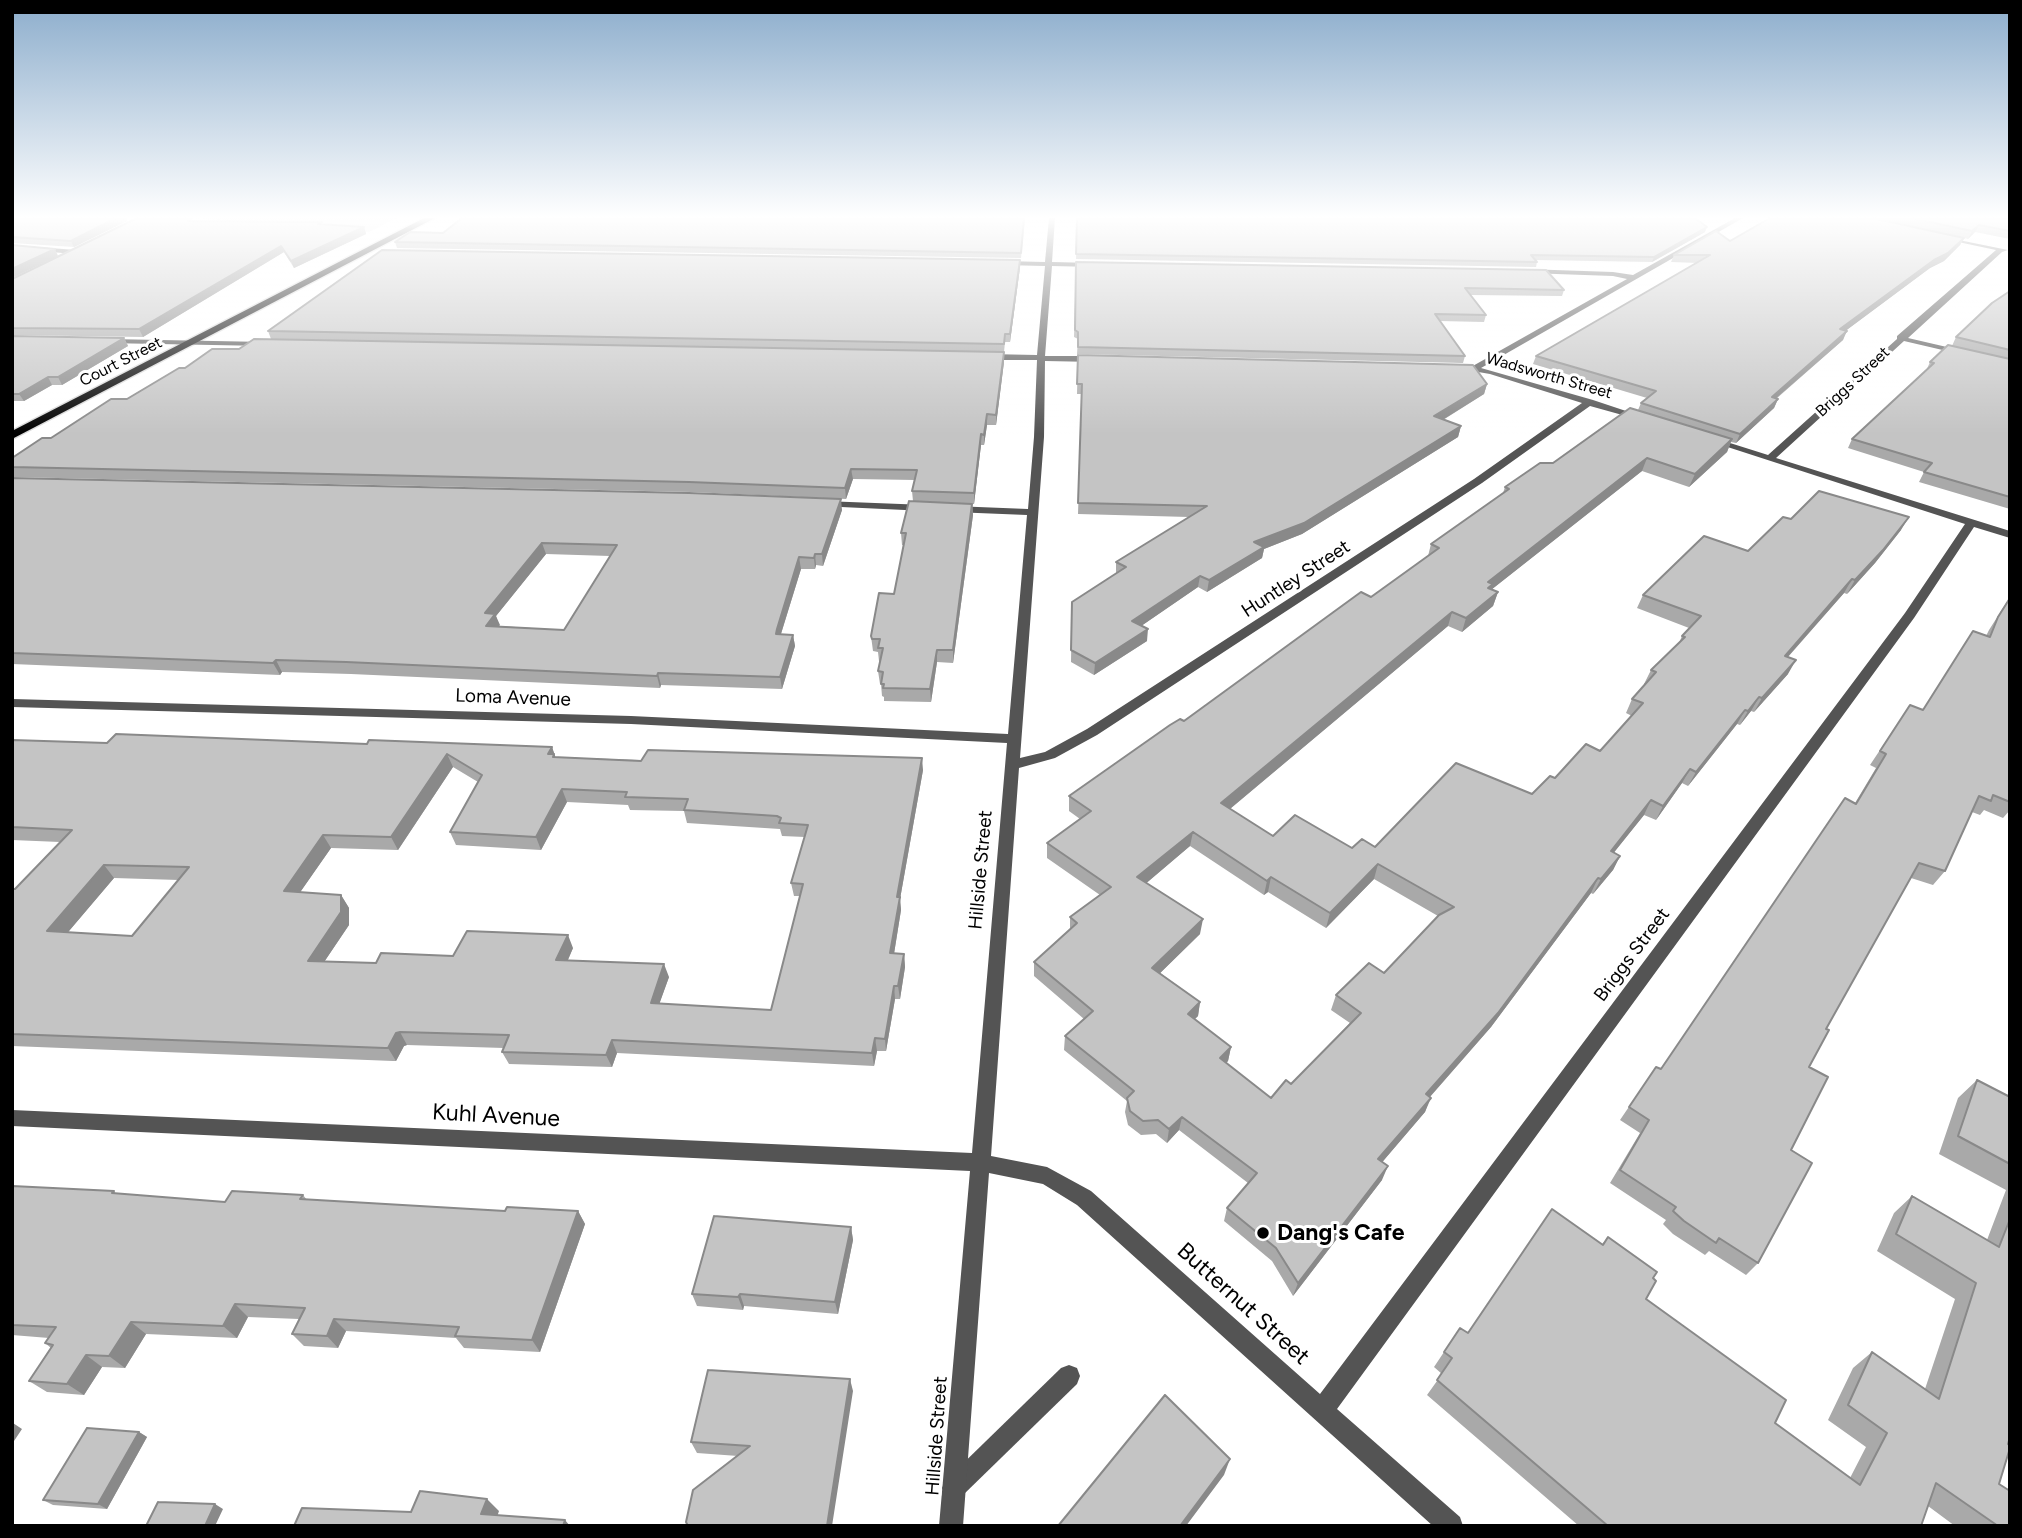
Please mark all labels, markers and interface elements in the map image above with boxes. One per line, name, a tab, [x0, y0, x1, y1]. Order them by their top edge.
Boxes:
street label: Court Street	[77, 333, 165, 391]
street label: Briggs Street	[1812, 343, 1894, 421]
street label: Wadsworth Street	[1484, 349, 1614, 403]
street label: Huntley Street	[1237, 535, 1355, 623]
street label: Loma Avenue	[455, 685, 571, 711]
street label: Hillside Street	[964, 809, 998, 931]
street label: Briggs Street	[1589, 904, 1675, 1006]
street label: Kuhl Avenue	[431, 1099, 561, 1133]
place label: Dang's Cafe	[1277, 1219, 1405, 1247]
marker: Dang's Cafe	[1255, 1225, 1271, 1241]
street label: Butternut Street	[1171, 1237, 1315, 1371]
street label: Hillside Street	[921, 1376, 953, 1496]

